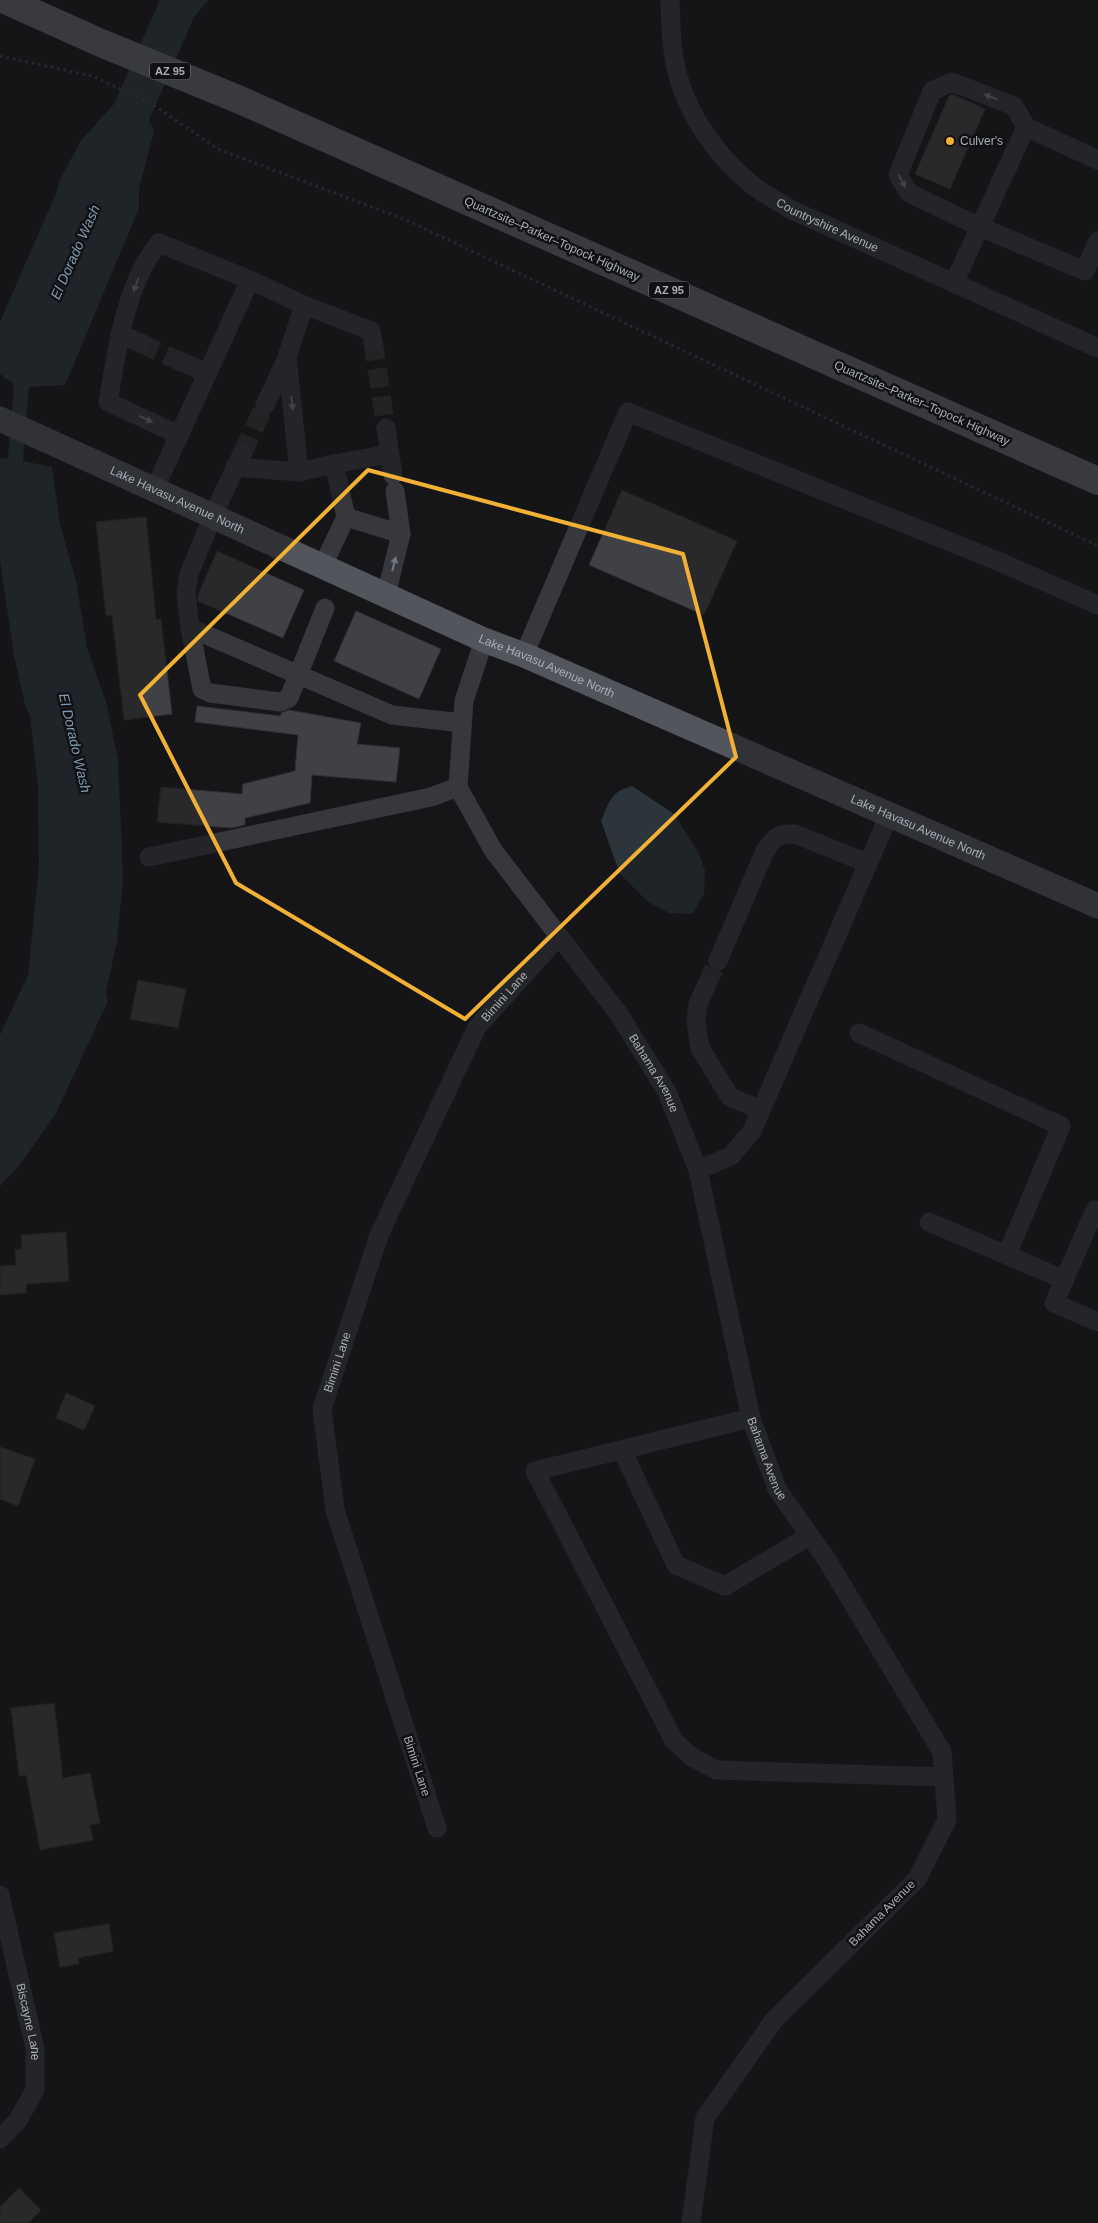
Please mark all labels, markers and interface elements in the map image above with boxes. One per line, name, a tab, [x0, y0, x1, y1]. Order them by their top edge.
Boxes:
road number: AZ 95	[150, 62, 190, 80]
one-way arrow	[984, 93, 999, 100]
place label: Culver's	[960, 134, 1003, 148]
marker: Culver's	[944, 135, 956, 147]
one-way arrow	[898, 174, 906, 189]
street label: Quartzsite–Parker–Topock Highway	[462, 194, 642, 284]
street label: Countryshire Avenue	[774, 195, 881, 255]
water label: El Dorado Wash	[47, 202, 103, 302]
one-way arrow	[132, 278, 139, 293]
road number: AZ 95	[649, 282, 689, 298]
street label: Quartzsite–Parker–Topock Highway	[832, 358, 1012, 448]
one-way arrow	[288, 395, 296, 411]
one-way arrow	[139, 416, 153, 424]
street label: Lake Havasu Avenue North	[108, 463, 247, 537]
one-way arrow	[390, 557, 398, 572]
street label: Lake Havasu Avenue North	[476, 632, 617, 701]
water label: El Dorado Wash	[56, 692, 94, 795]
street label: Lake Havasu Avenue North	[848, 792, 988, 863]
street label: Bimini Lane	[478, 968, 531, 1024]
street label: Bahama Avenue	[626, 1032, 681, 1115]
street label: Bimini Lane	[321, 1330, 354, 1394]
street label: Bahama Avenue	[744, 1415, 790, 1503]
street label: Bimini Lane	[401, 1734, 433, 1798]
street label: Bahama Avenue	[846, 1877, 918, 1949]
street label: Biscayne Lane	[13, 1982, 42, 2061]

